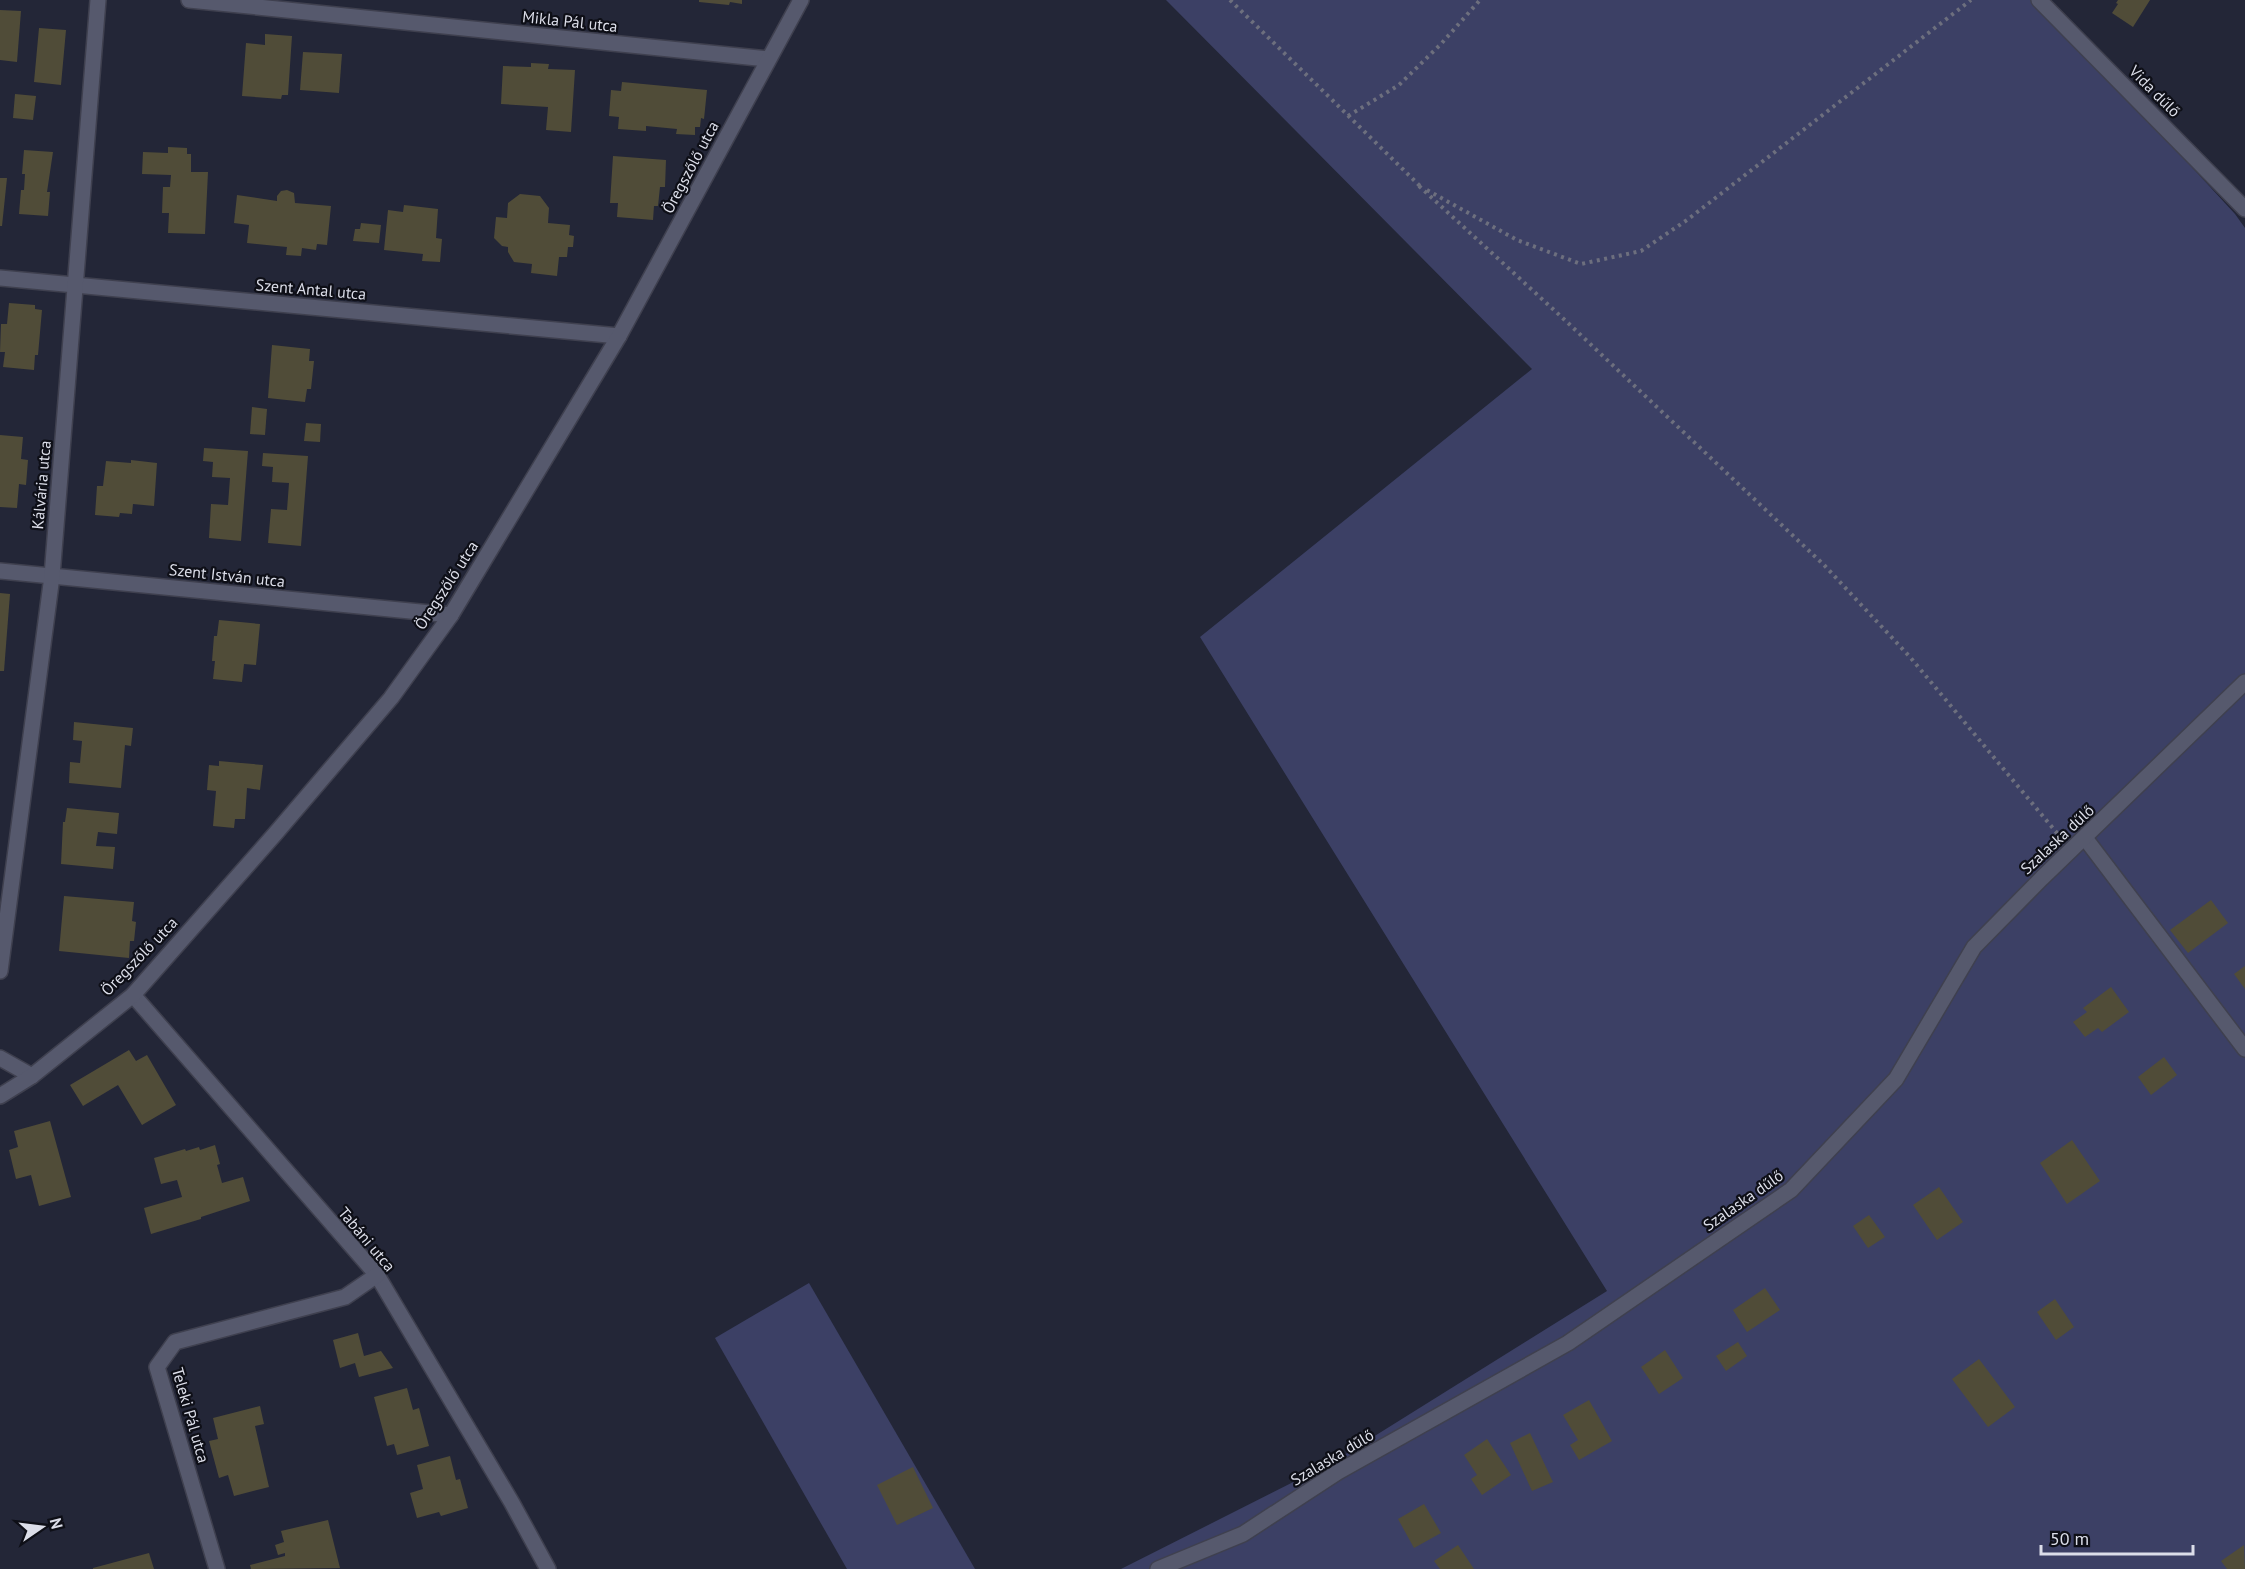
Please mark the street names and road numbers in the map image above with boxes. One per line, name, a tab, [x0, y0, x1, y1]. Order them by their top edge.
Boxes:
street label: Mikla Pál utca	[521, 6, 619, 36]
street label: Vida dűlő	[2124, 60, 2185, 121]
street label: Öregszőlő utca	[657, 117, 723, 217]
street label: Szent Antal utca	[255, 274, 367, 304]
street label: Kálvária utca	[27, 440, 55, 530]
street label: Öregszőlő utca	[410, 537, 482, 633]
street label: Szent István utca	[168, 559, 286, 591]
street label: Szalaska dűlő	[2016, 800, 2098, 878]
street label: Öregszőlő utca	[96, 912, 182, 1000]
street label: Szalaska dűlő	[1699, 1165, 1787, 1235]
street label: Tabáni utca	[334, 1203, 400, 1275]
street label: Teleki Pál utca	[168, 1365, 214, 1465]
street label: Szalaska dűlő	[1287, 1424, 1377, 1490]

